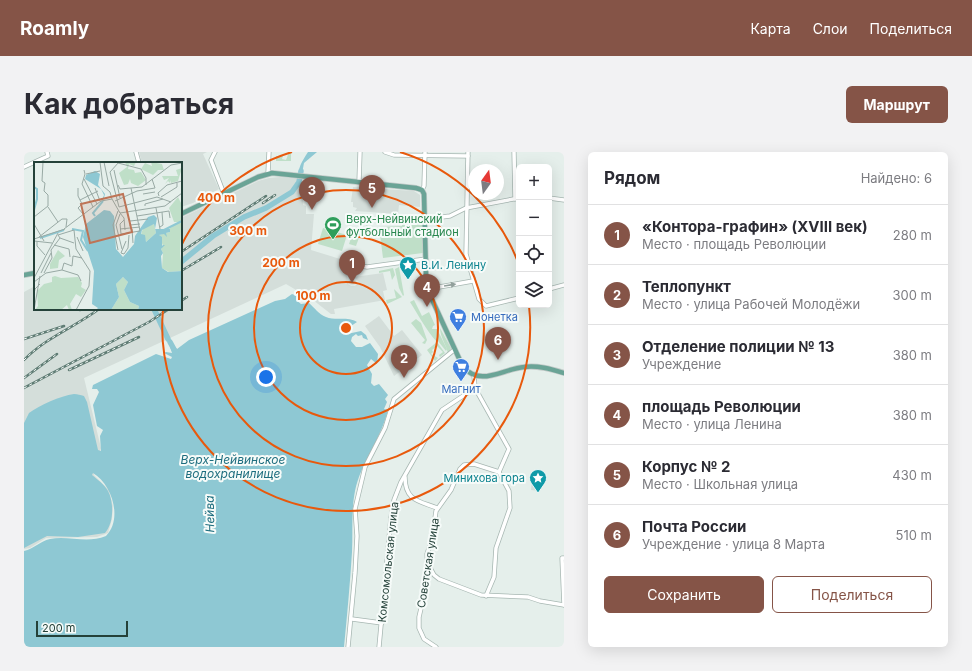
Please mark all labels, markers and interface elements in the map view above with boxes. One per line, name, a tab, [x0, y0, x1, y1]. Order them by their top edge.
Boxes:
text: Roamly	[20, 17, 89, 40]
text: Карта	[750, 20, 791, 37]
text: Слои	[813, 20, 848, 37]
text: Поделиться	[870, 20, 952, 37]
button: Маршрут	[846, 86, 948, 123]
text: Как добраться	[24, 87, 234, 121]
inset map	[34, 162, 182, 310]
north arrow	[468, 164, 504, 200]
map controls	[516, 164, 552, 308]
button: +	[516, 164, 552, 200]
text: Рядом	[604, 168, 660, 188]
text: Найдено: 6	[861, 170, 932, 186]
pin: 5	[359, 175, 385, 208]
pin: 3	[299, 177, 325, 210]
text: 400 m	[197, 190, 235, 205]
button: −	[516, 200, 552, 236]
place label: Верх-Нейвинский футбольный стадион	[346, 212, 459, 239]
sports icon: Верх-Нейвинский футбольный стадион	[323, 215, 343, 240]
text: «Контора-графин» (XVIII век)	[642, 217, 868, 236]
text: 300 m	[229, 223, 267, 238]
text: 1	[614, 227, 620, 243]
text: 280 m	[893, 227, 932, 243]
button: locate	[516, 236, 552, 272]
text: Место · площадь Революции	[642, 236, 826, 252]
pin: 1	[339, 250, 365, 283]
text: 200 m	[262, 255, 300, 270]
place icon: В.И. Ленину	[398, 255, 418, 280]
place label: В.И. Ленину	[421, 258, 486, 272]
button: layers	[516, 272, 552, 308]
pin: 4	[414, 274, 440, 307]
text: Теплопункт	[642, 277, 731, 296]
one-way arrow	[444, 282, 456, 288]
text: 2	[613, 287, 621, 303]
text: 300 m	[893, 287, 932, 303]
text: 100 m	[295, 288, 331, 303]
text: Место · улица Рабочей Молодёжи	[642, 296, 860, 312]
supermarket icon: Монетка	[448, 307, 468, 332]
place label: Монетка	[471, 310, 518, 324]
centre of rings	[339, 321, 353, 335]
pin: 6	[485, 327, 511, 360]
text: Отделение полиции № 13	[642, 337, 834, 356]
pin: 2	[391, 345, 417, 378]
text: 3	[613, 347, 621, 363]
text: 380 m	[893, 347, 932, 363]
text: Учреждение	[642, 356, 721, 372]
supermarket icon: Магнит	[451, 357, 471, 382]
your location	[256, 367, 276, 387]
place label: Магнит	[441, 382, 481, 396]
text: площадь Революции	[642, 397, 801, 416]
text: 4	[613, 407, 621, 423]
text: 380 m	[893, 407, 932, 423]
text: Место · улица Ленина	[642, 416, 782, 432]
water label: Верх-Нейвинское водохранилище	[181, 452, 285, 481]
text: Корпус № 2	[642, 457, 730, 476]
text: 5	[613, 467, 621, 483]
text: 430 m	[892, 467, 932, 483]
place icon: Минихова гора	[528, 468, 548, 493]
place label: Минихова гора	[443, 471, 525, 485]
text: Место · Школьная улица	[642, 476, 798, 492]
water label: Нейва	[202, 495, 217, 533]
street label: Комсомольская улица	[375, 501, 401, 623]
street label: Советская улица	[414, 517, 442, 609]
text: Почта России	[642, 517, 746, 536]
text: 6	[613, 527, 621, 543]
text: 510 m	[896, 527, 932, 543]
text: Учреждение · улица 8 Марта	[642, 536, 825, 552]
button: Сохранить	[604, 576, 764, 613]
button: Поделиться	[772, 576, 932, 613]
scale bar	[36, 619, 128, 638]
text: 200 m	[42, 621, 75, 635]

